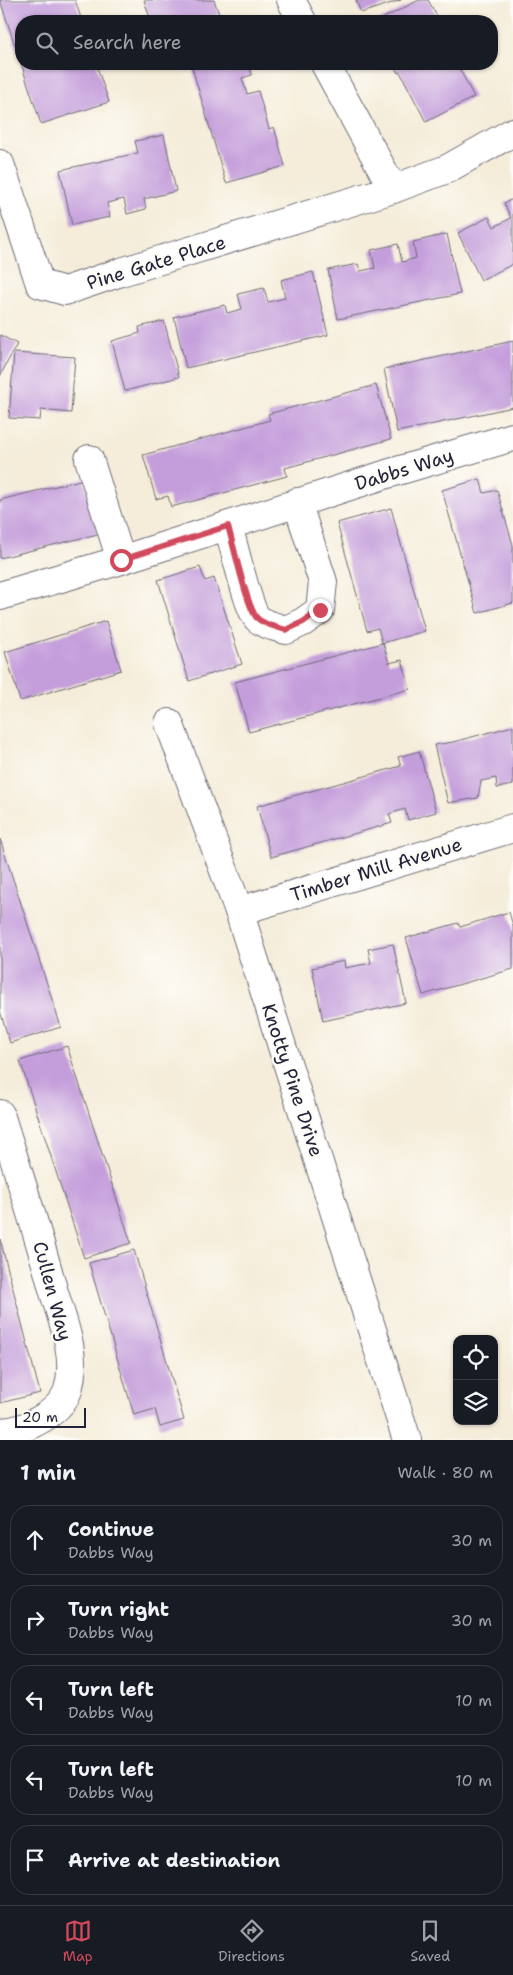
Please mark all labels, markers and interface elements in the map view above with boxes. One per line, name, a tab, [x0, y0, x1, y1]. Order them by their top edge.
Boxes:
search box	[15, 15, 498, 70]
icon: search	[33, 29, 61, 57]
text: Search here	[73, 30, 182, 55]
street label: Pine Gate Place	[84, 229, 229, 296]
street label: Dabbs Way	[352, 443, 457, 496]
route start	[110, 549, 133, 572]
route end	[309, 599, 332, 622]
street label: Timber Mill Avenue	[287, 831, 465, 907]
street label: Knotty Pine Drive	[256, 1000, 329, 1160]
street label: Cullen Way	[27, 1239, 78, 1344]
map controls	[453, 1335, 498, 1425]
button: locate	[453, 1335, 498, 1380]
button: layers	[453, 1380, 498, 1425]
scale bar	[15, 1405, 86, 1428]
text: 20 m	[22, 1408, 58, 1426]
text: 1 min	[20, 1459, 76, 1487]
text: Walk · 80 m	[398, 1462, 493, 1483]
text: Continue	[68, 1517, 154, 1542]
icon: ahead	[21, 1526, 49, 1554]
text: 30 m	[451, 1530, 492, 1551]
text: Dabbs Way	[68, 1542, 154, 1563]
text: Turn right	[68, 1597, 169, 1622]
icon: right	[21, 1606, 49, 1634]
text: 30 m	[451, 1610, 492, 1631]
text: Dabbs Way	[68, 1622, 154, 1643]
text: Turn left	[68, 1677, 154, 1702]
icon: left	[21, 1686, 49, 1714]
text: 10 m	[455, 1690, 492, 1711]
text: Dabbs Way	[68, 1702, 154, 1723]
text: Turn left	[68, 1757, 154, 1782]
icon: left	[21, 1766, 49, 1794]
text: 10 m	[455, 1770, 492, 1791]
text: Dabbs Way	[68, 1782, 154, 1803]
icon: arrive	[21, 1846, 49, 1874]
text: Arrive at destination	[68, 1848, 280, 1873]
tab: Map	[63, 1917, 93, 1965]
tab: Directions	[218, 1917, 285, 1965]
tab: Saved	[411, 1917, 450, 1965]

